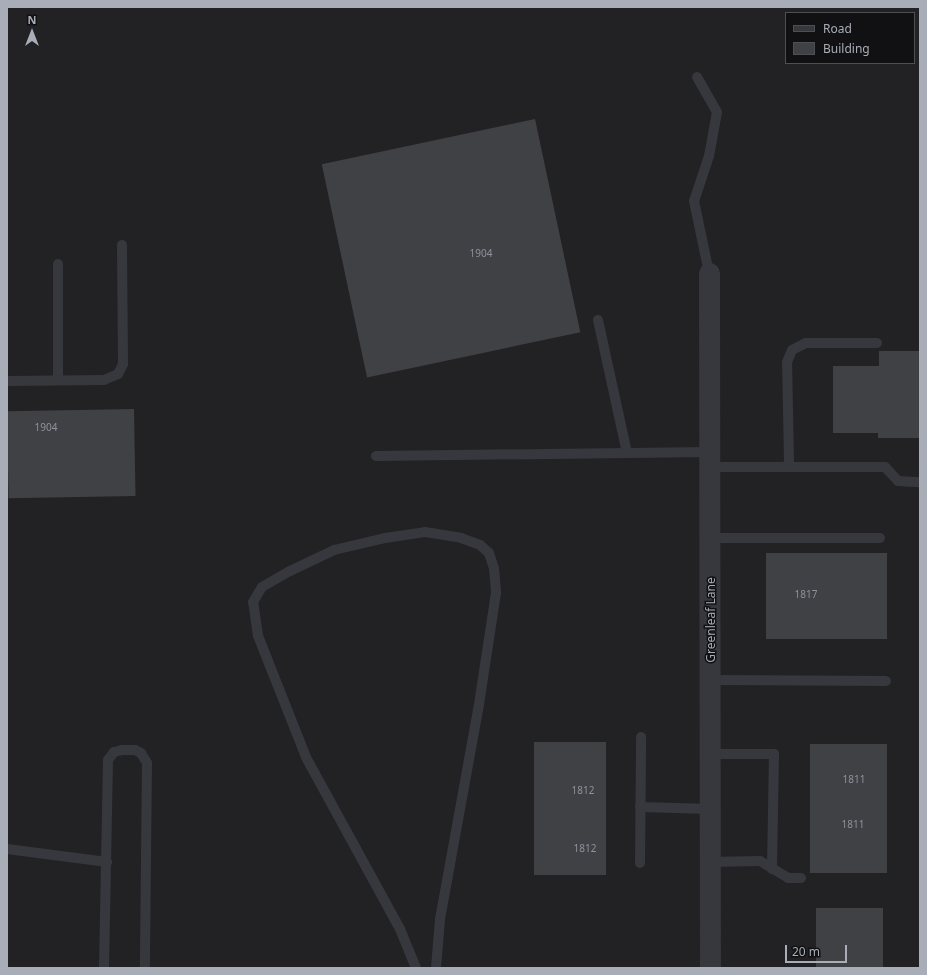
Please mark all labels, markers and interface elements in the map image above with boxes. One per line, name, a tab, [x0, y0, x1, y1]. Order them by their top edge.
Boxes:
north arrow	[12, 12, 52, 52]
text: N	[28, 12, 36, 27]
legend	[785, 12, 915, 64]
text: Road	[823, 20, 852, 37]
text: Building	[823, 40, 870, 57]
house number: 1904	[470, 248, 492, 260]
house number: 1904	[35, 422, 57, 434]
street label: Greenleaf Lane	[704, 577, 718, 663]
house number: 1817	[795, 589, 817, 601]
house number: 1811	[843, 774, 865, 786]
house number: 1812	[572, 785, 594, 797]
house number: 1811	[842, 819, 864, 831]
house number: 1812	[574, 843, 596, 855]
scale bar	[787, 937, 849, 963]
text: 20 m	[792, 943, 820, 960]

